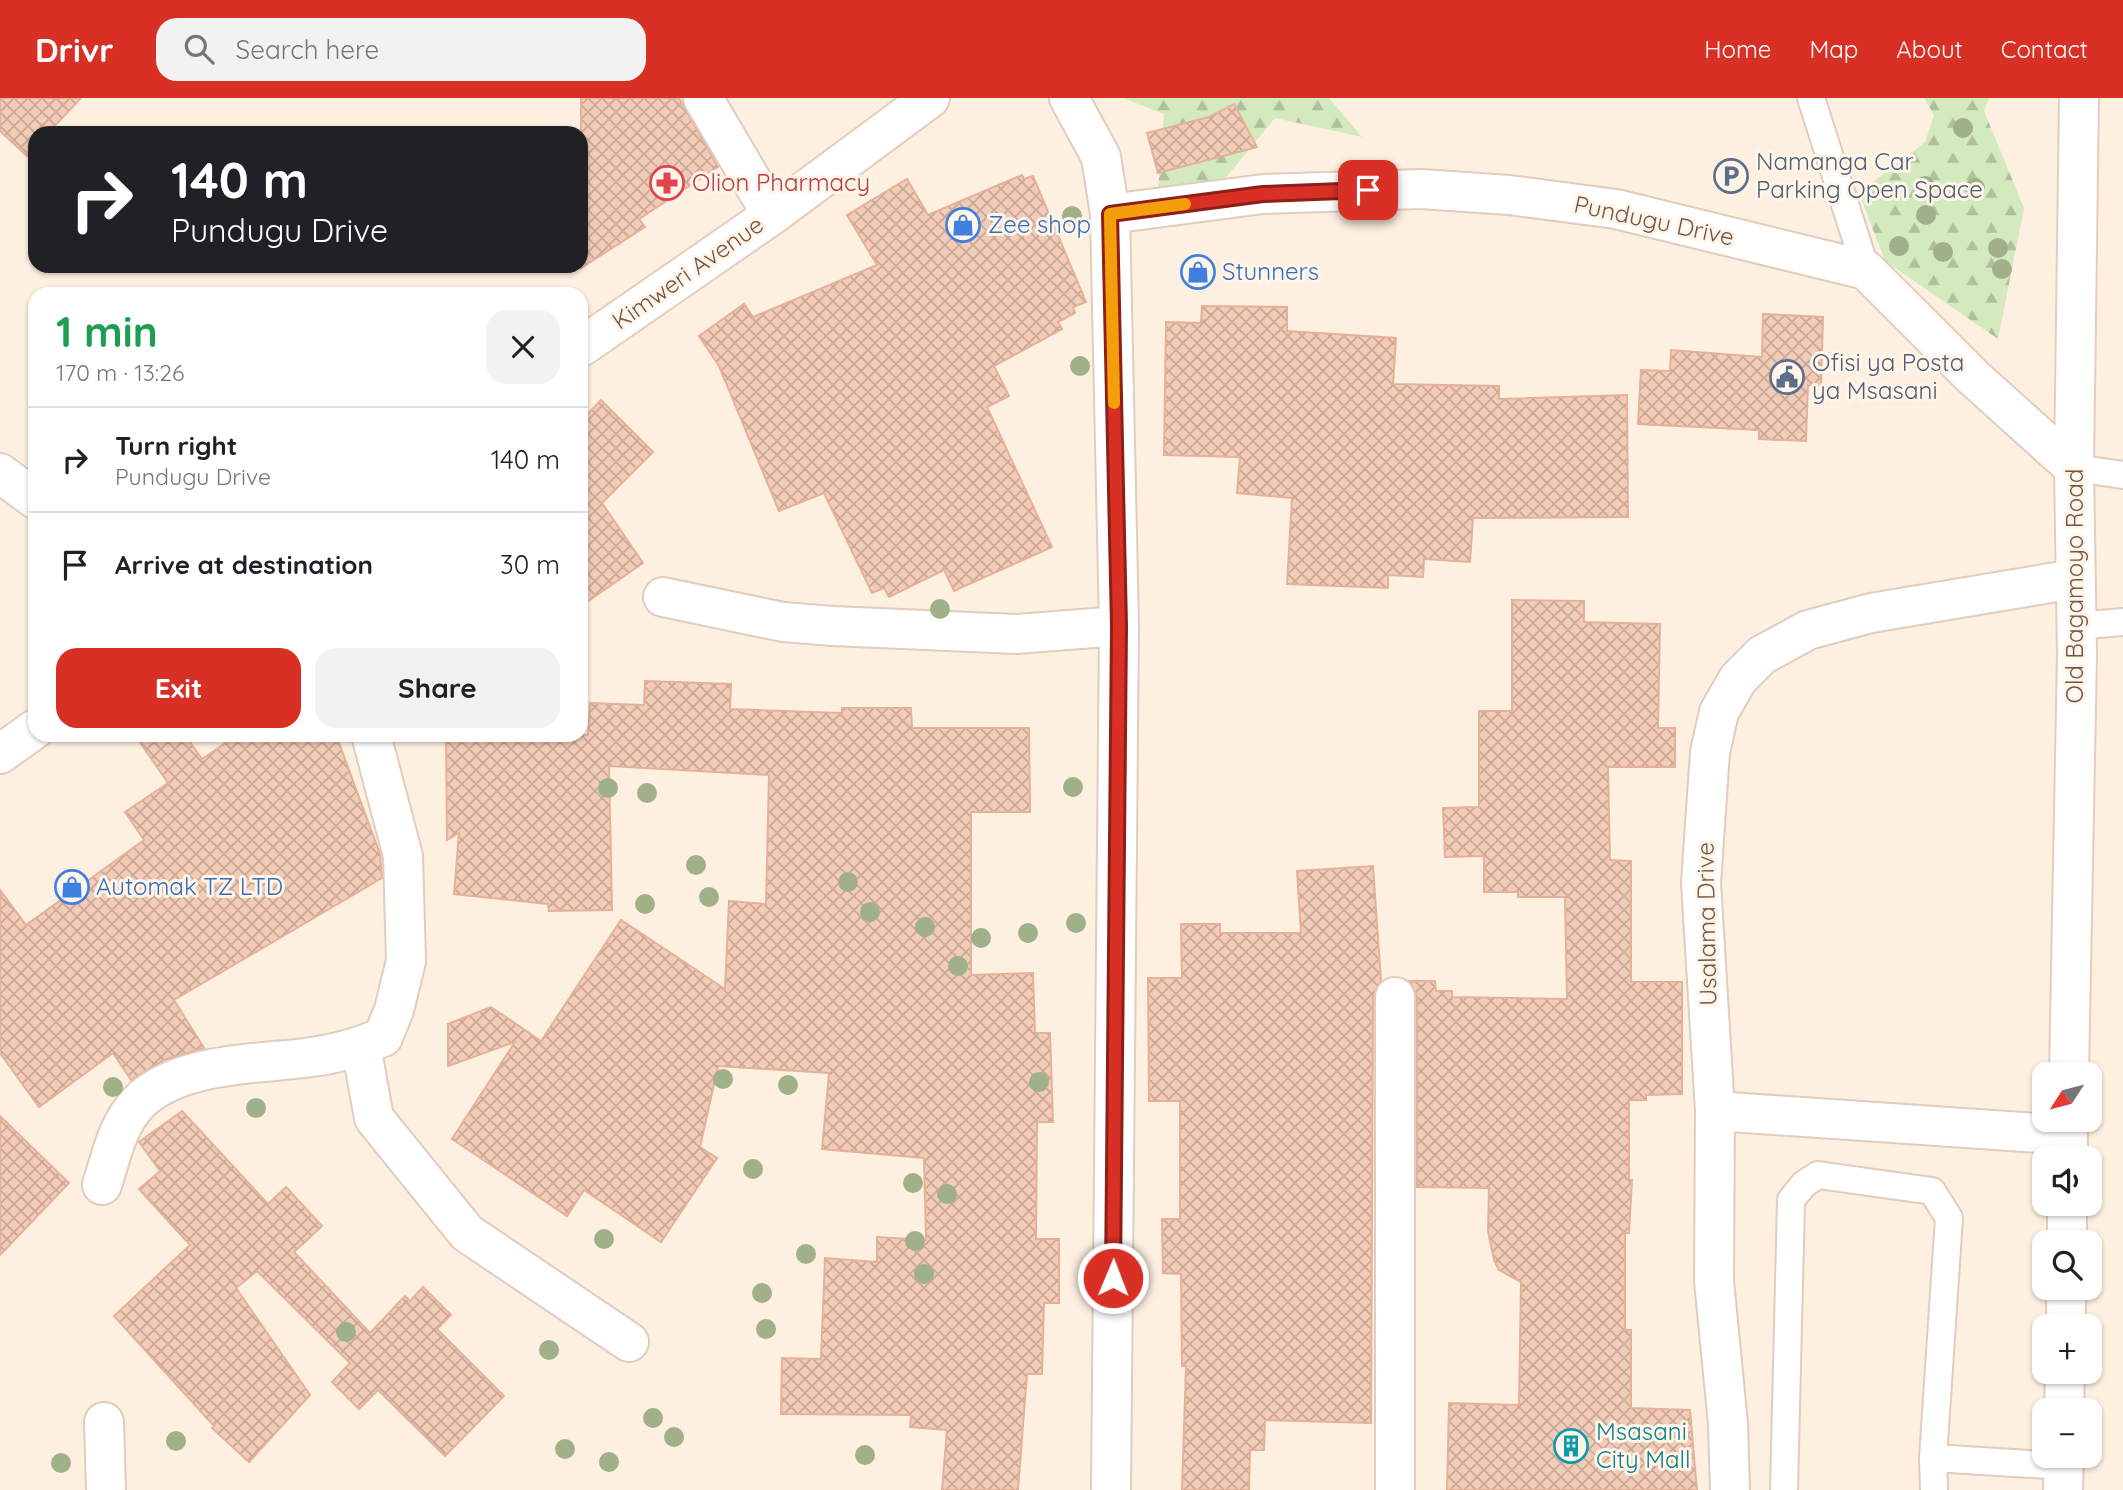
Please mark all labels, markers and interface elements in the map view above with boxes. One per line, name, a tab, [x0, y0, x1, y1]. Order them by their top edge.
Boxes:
search box	[156, 18, 646, 81]
text: Drivr	[35, 29, 114, 70]
icon: search	[180, 30, 218, 68]
text: Search here	[236, 33, 379, 66]
text: Home	[1704, 34, 1771, 64]
text: Map	[1809, 34, 1858, 64]
text: About	[1896, 34, 1963, 64]
text: Contact	[2001, 34, 2088, 64]
place label: Namanga Car Parking Open Space	[1756, 146, 1983, 204]
text: 140 m	[171, 149, 308, 210]
icon: right	[56, 154, 147, 245]
parking icon: Namanga Car Parking Open Space	[1712, 157, 1750, 195]
pin	[1338, 160, 1398, 220]
pharmacy icon: Olion Pharmacy	[648, 164, 686, 202]
place label: Olion Pharmacy	[692, 167, 870, 197]
icon: arrive	[1349, 171, 1387, 209]
street label: Pundugu Drive	[1571, 188, 1737, 252]
shop icon: Zee shop	[944, 206, 982, 244]
street label: Kimweri Avenue	[606, 209, 769, 335]
place label: Zee shop	[988, 209, 1091, 239]
text: Pundugu Drive	[171, 210, 388, 250]
shop icon: Stunners	[1179, 253, 1217, 291]
place label: Stunners	[1222, 256, 1319, 286]
text: 1 min	[56, 305, 158, 358]
button: close	[486, 310, 560, 384]
place label: Ofisi ya Posta ya Msasani	[1812, 347, 1964, 405]
text: 170 m · 13:26	[56, 358, 184, 387]
public building icon: Ofisi ya Posta ya Msasani	[1768, 358, 1806, 396]
text: Turn right	[115, 429, 237, 462]
icon: right	[56, 441, 94, 479]
text: 140 m	[491, 443, 560, 476]
text: Pundugu Drive	[115, 462, 271, 491]
street label: Old Bagamoyo Road	[2059, 469, 2089, 703]
icon: arrive	[56, 546, 94, 584]
text: Arrive at destination	[115, 548, 373, 581]
text: 30 m	[500, 548, 560, 581]
button: Exit	[56, 648, 301, 728]
button: Share	[315, 648, 560, 728]
street label: Usalama Drive	[1690, 842, 1722, 1006]
shop icon: Automak TZ LTD	[53, 868, 91, 906]
place label: Automak TZ LTD	[96, 871, 283, 901]
north arrow	[2032, 1062, 2102, 1132]
map controls	[2032, 1062, 2102, 1468]
button: sound	[2032, 1146, 2102, 1216]
button: search	[2032, 1230, 2102, 1300]
position arrow	[1076, 1241, 1150, 1315]
button: +	[2032, 1314, 2102, 1384]
button: −	[2032, 1398, 2102, 1468]
place label: Msasani City Mall	[1596, 1416, 1691, 1474]
building icon: Msasani City Mall	[1552, 1427, 1590, 1465]

